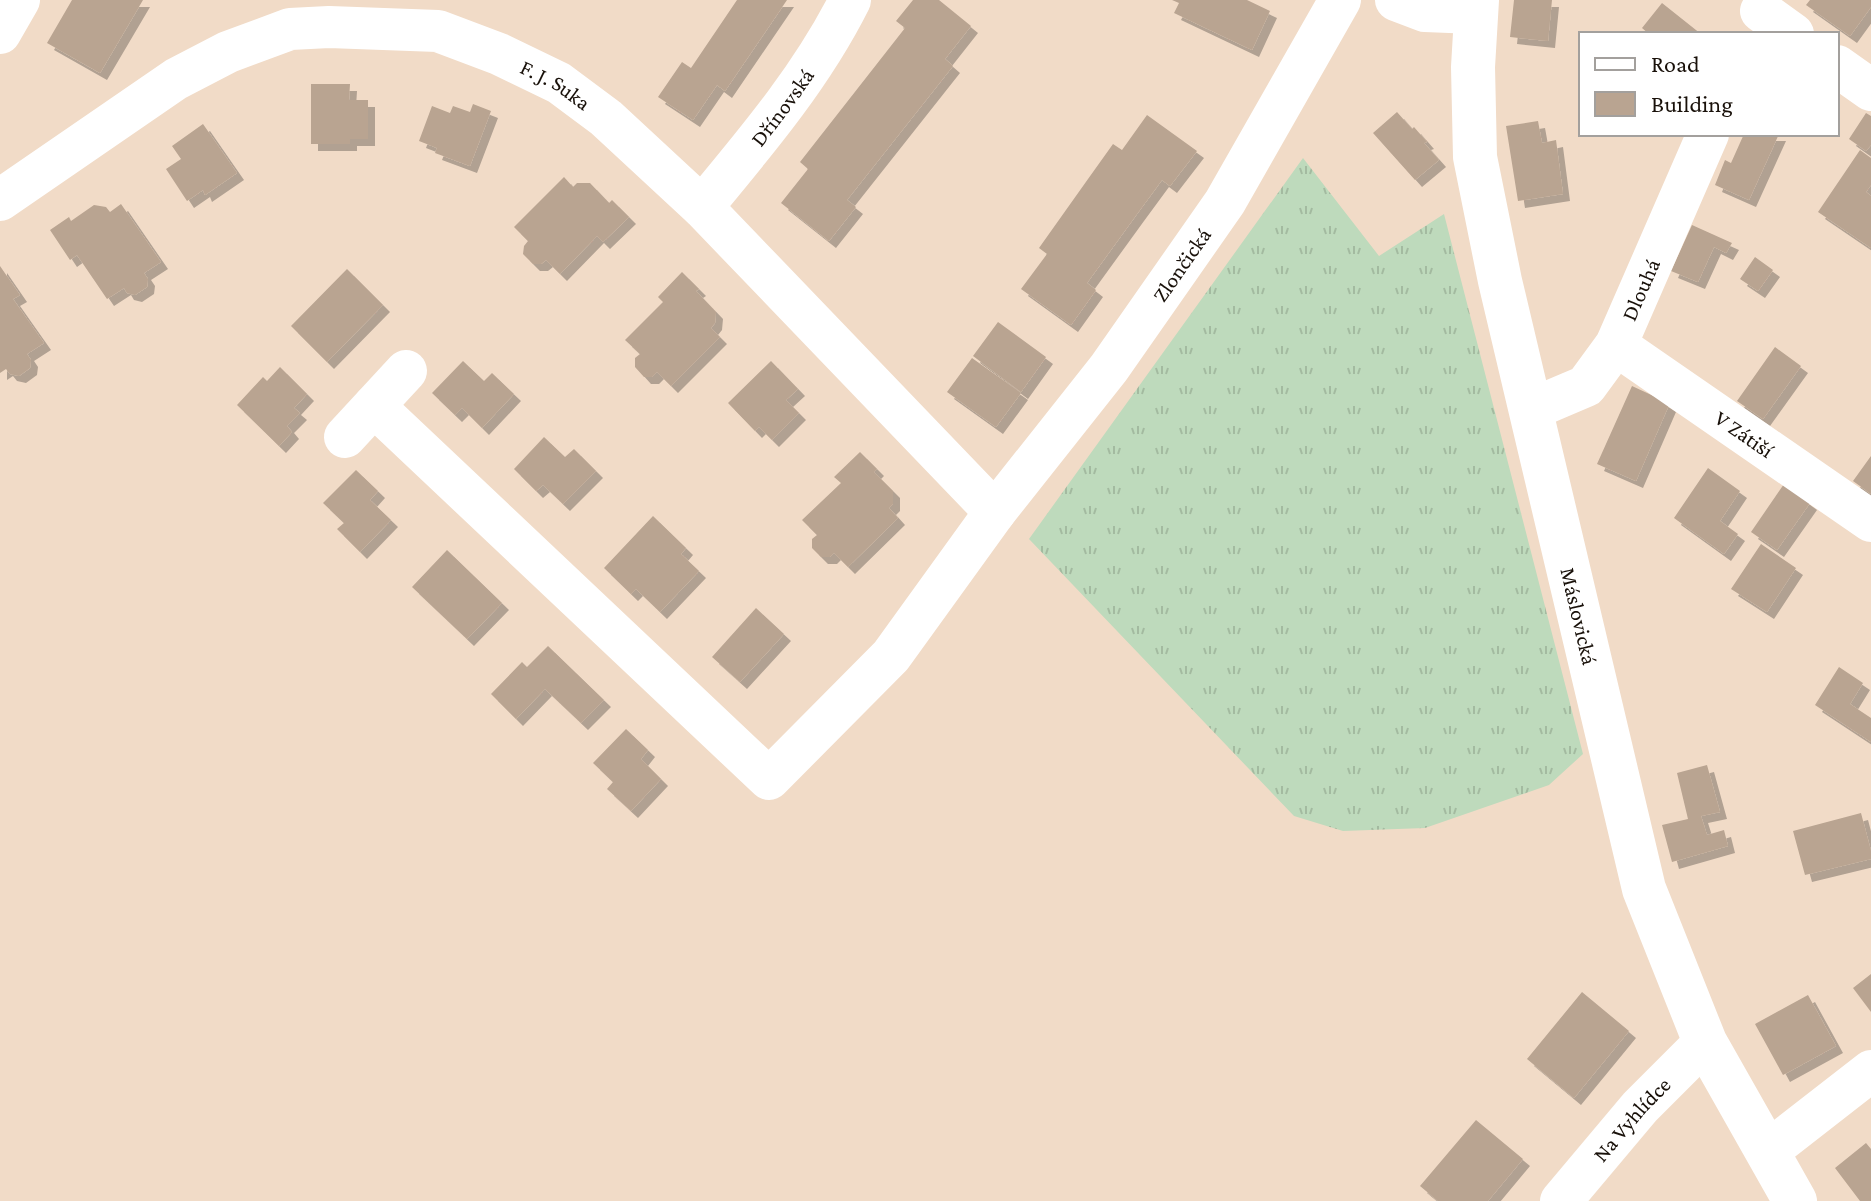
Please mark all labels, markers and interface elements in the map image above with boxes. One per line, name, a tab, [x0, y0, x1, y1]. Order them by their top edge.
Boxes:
legend	[1579, 32, 1839, 136]
text: Road	[1651, 50, 1700, 77]
street label: F. J. Suka	[517, 54, 596, 115]
street label: Dřínovská	[745, 64, 819, 151]
text: Building	[1651, 90, 1733, 117]
street label: Zlončická	[1147, 223, 1216, 306]
street label: Dlouhá	[1616, 255, 1665, 324]
street label: V Zátiší	[1710, 405, 1780, 463]
street label: Máslovická	[1556, 565, 1603, 667]
street label: Na Vyhlídce	[1587, 1072, 1675, 1166]

